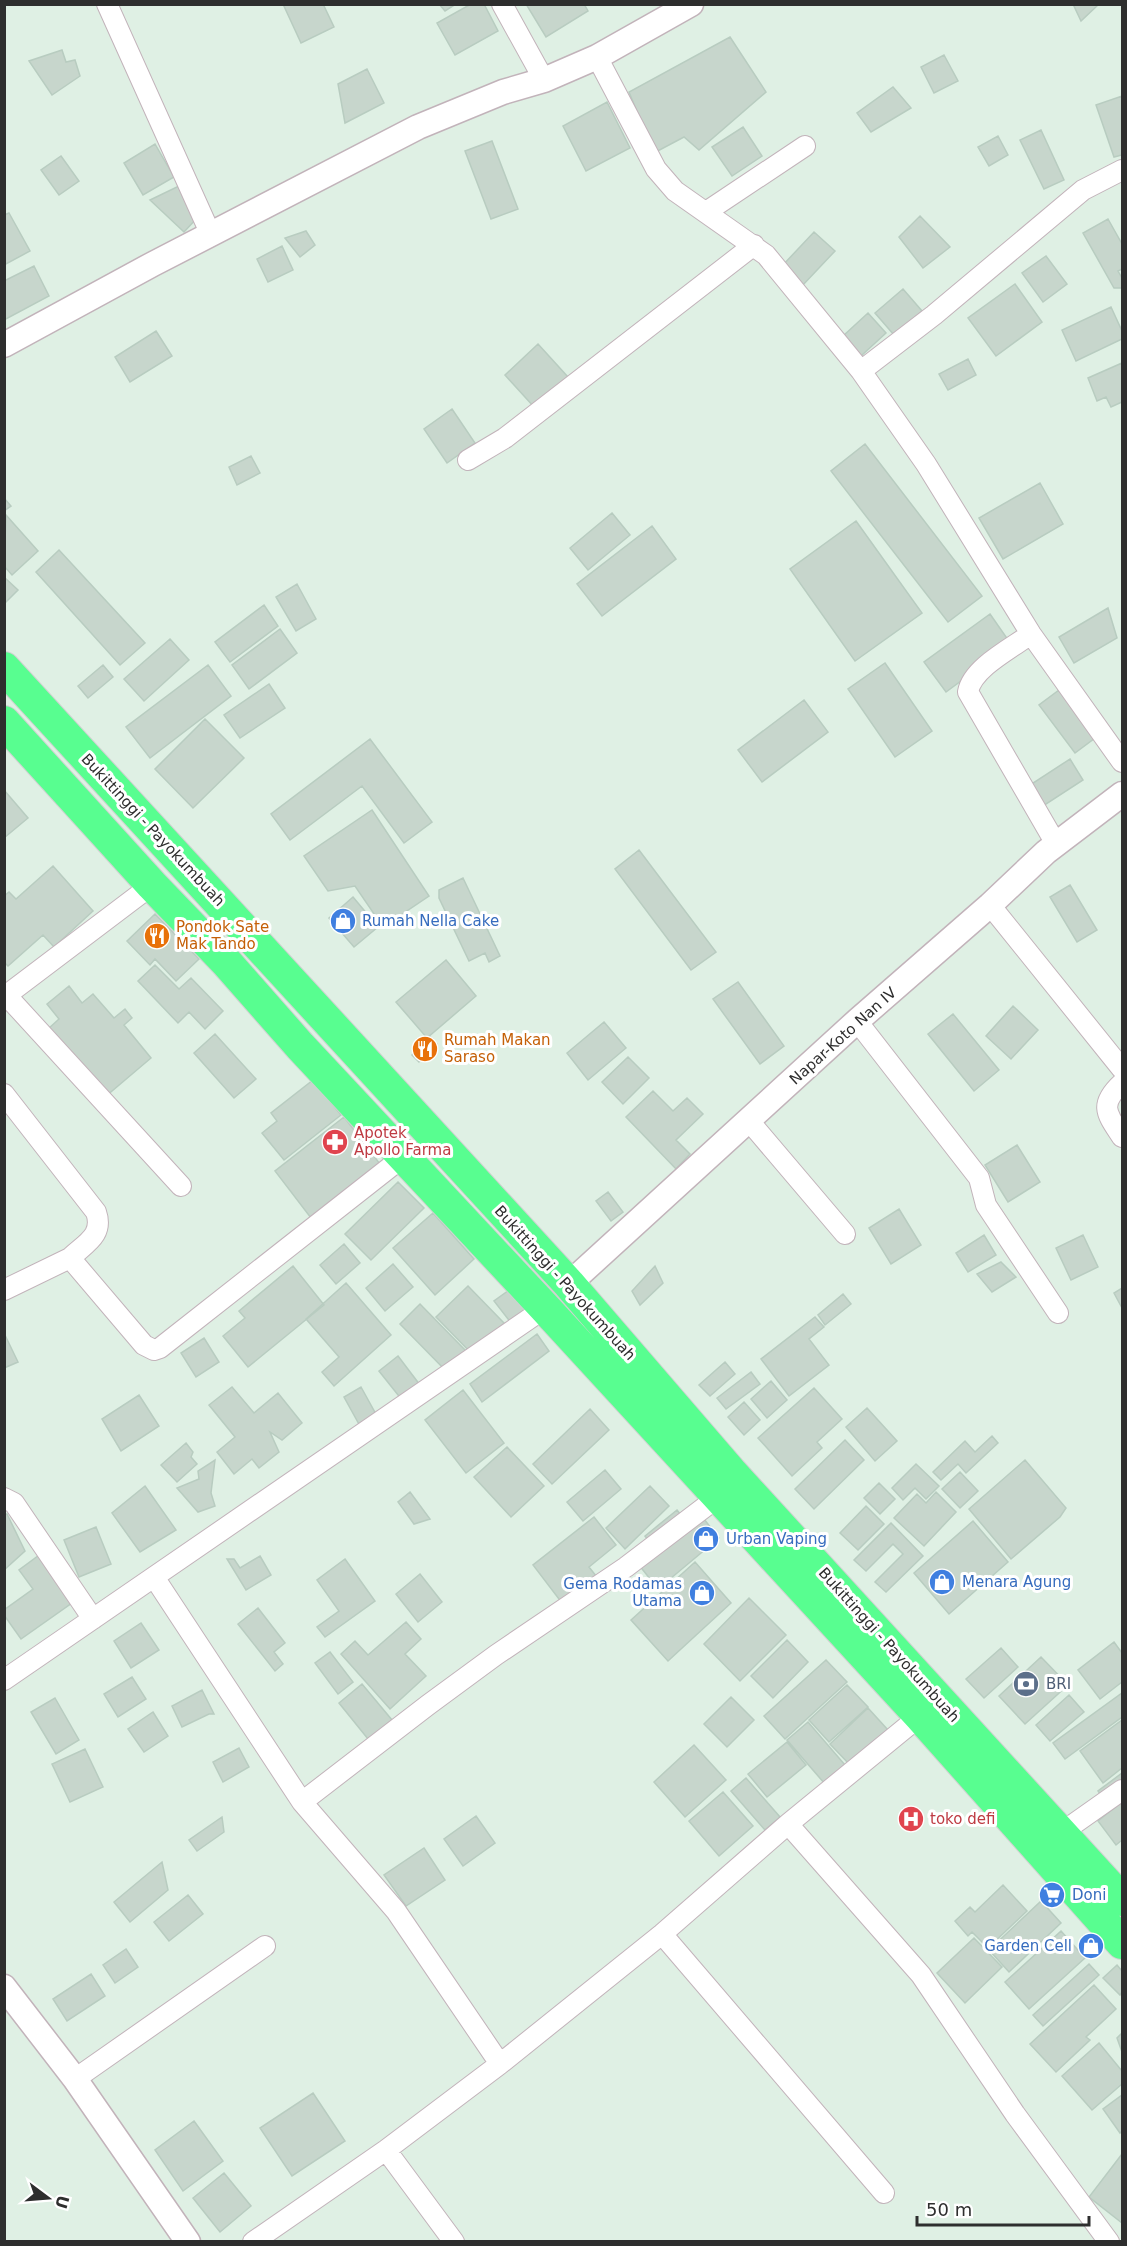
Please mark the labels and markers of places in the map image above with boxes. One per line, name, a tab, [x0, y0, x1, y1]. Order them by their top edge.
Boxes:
shop icon: Rumah Nella Cake	[328, 906, 358, 936]
place label: Rumah Nella Cake	[362, 912, 499, 930]
place label: Pondok Sate Mak Tando	[176, 918, 269, 953]
restaurant icon: Pondok Sate Mak Tando	[142, 921, 172, 951]
place label: Rumah Makan Saraso	[444, 1031, 551, 1066]
restaurant icon: Rumah Makan Saraso	[410, 1034, 440, 1064]
place label: Apotek Apollo Farma	[354, 1124, 451, 1159]
pharmacy icon: Apotek Apollo Farma	[320, 1127, 350, 1157]
shop icon: Urban Vaping	[691, 1524, 721, 1554]
place label: Urban Vaping	[726, 1530, 827, 1548]
shop icon: Menara Agung	[927, 1567, 957, 1597]
place label: Menara Agung	[962, 1573, 1071, 1591]
place label: Gema Rodamas Utama	[563, 1575, 682, 1610]
shop icon: Gema Rodamas Utama	[687, 1578, 717, 1608]
bank icon: BRI	[1011, 1669, 1041, 1699]
place label: BRI	[1046, 1675, 1071, 1693]
hospital icon: toko defi	[896, 1804, 926, 1834]
place label: toko defi	[930, 1810, 995, 1828]
supermarket icon: Doni	[1037, 1880, 1067, 1910]
place label: Doni	[1072, 1886, 1106, 1904]
shop icon: Garden Cell	[1076, 1931, 1106, 1961]
place label: Garden Cell	[984, 1937, 1072, 1955]

